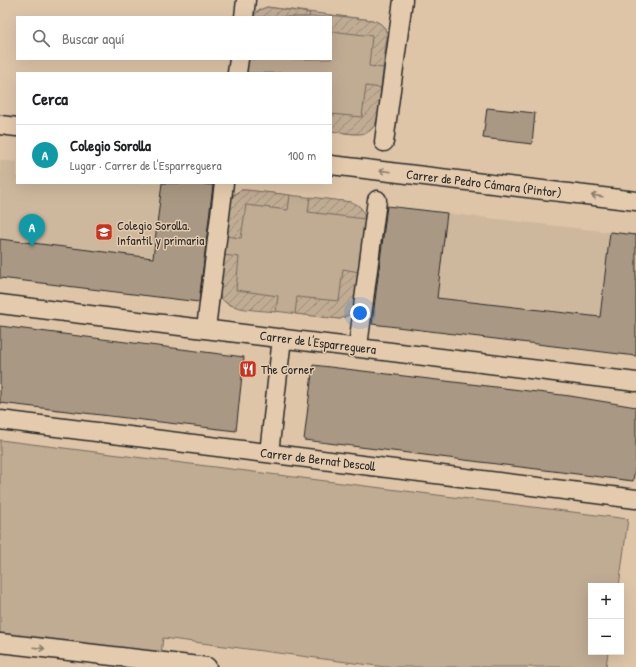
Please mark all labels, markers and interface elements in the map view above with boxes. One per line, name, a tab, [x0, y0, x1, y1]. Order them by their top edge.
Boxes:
search box	[16, 16, 332, 60]
icon: search	[30, 27, 52, 49]
text: Buscar aquí	[62, 28, 125, 49]
text: Cerca	[32, 87, 68, 110]
text: Colegio Sorolla	[70, 135, 151, 156]
text: A	[42, 146, 48, 164]
text: 100 m	[288, 146, 316, 164]
text: Lugar · Carrer de l'Esparreguera	[70, 156, 222, 174]
street label: Carrer de Pedro Cámara (Pintor)	[405, 165, 563, 201]
one-way arrow	[379, 167, 392, 175]
one-way arrow	[591, 192, 604, 200]
pin: A	[19, 214, 45, 247]
place label: Colegio Sorolla. Infantil y primaria	[117, 216, 204, 249]
school or university icon: Colegio Sorolla. Infantil y primaria	[94, 222, 114, 242]
your location	[350, 303, 370, 323]
street label: Carrer de l'Esparreguera	[259, 326, 377, 358]
restaurant icon: The Corner	[238, 359, 258, 379]
place label: The Corner	[261, 360, 314, 378]
street label: Carrer de Bernat Descoll	[259, 443, 377, 475]
map controls	[588, 583, 624, 655]
button: +	[588, 583, 624, 619]
button: −	[588, 619, 624, 655]
one-way arrow	[32, 644, 45, 651]

